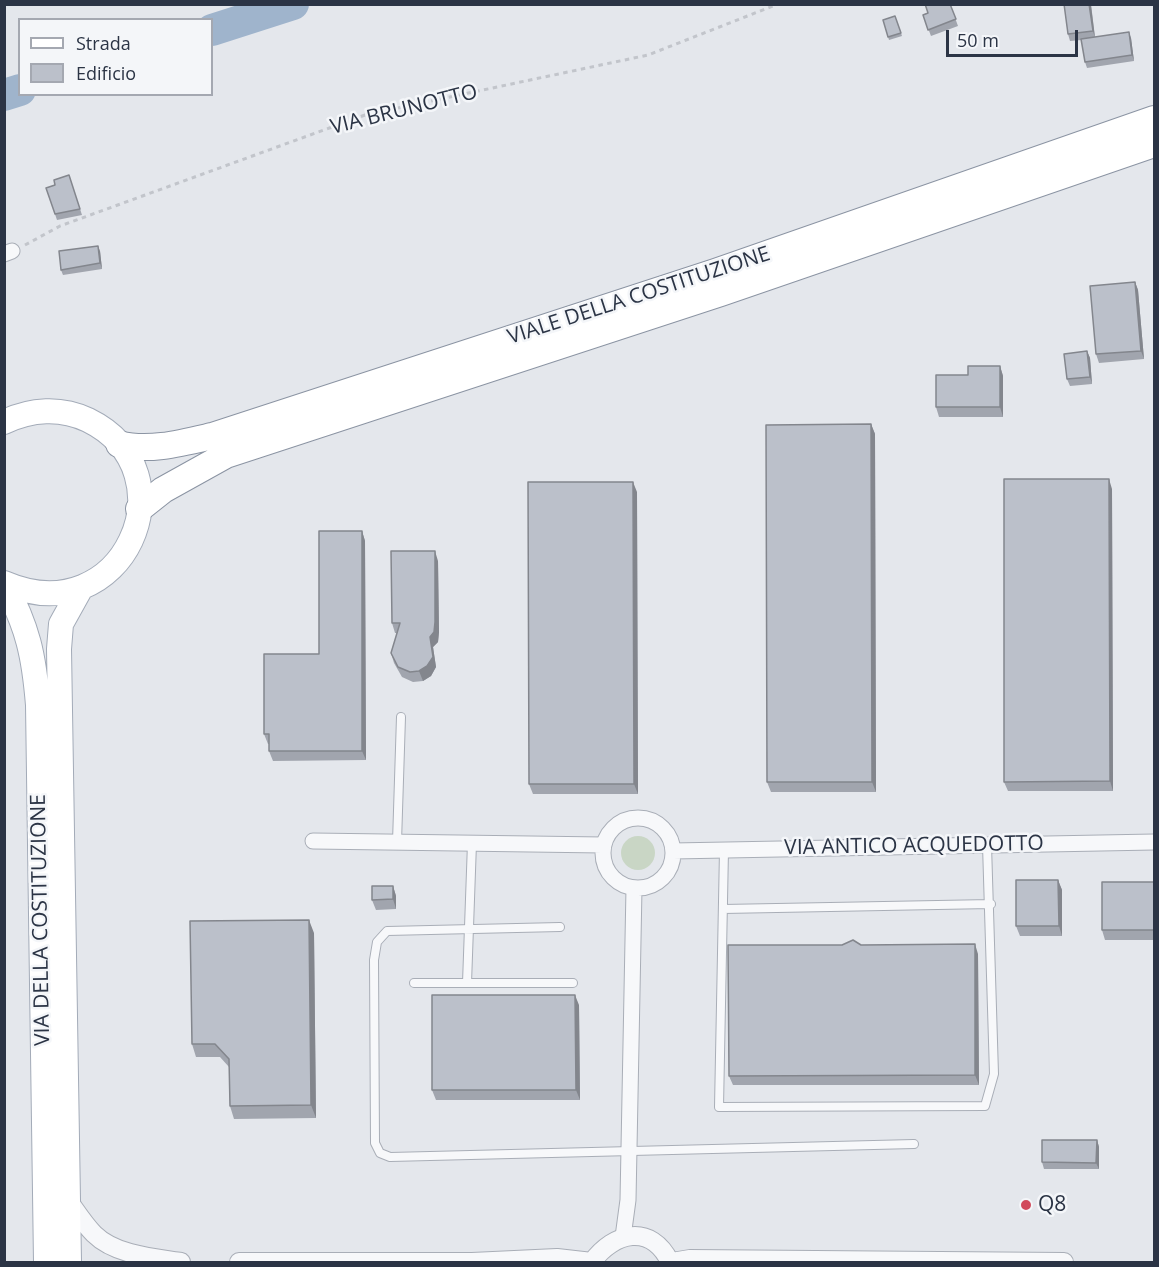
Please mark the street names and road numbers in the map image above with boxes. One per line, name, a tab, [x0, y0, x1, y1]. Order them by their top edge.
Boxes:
street label: VIA BRUNOTTO	[328, 80, 480, 140]
street label: VIALE DELLA COSTITUZIONE	[505, 242, 773, 350]
street label: VIA DELLA COSTITUZIONE	[26, 794, 56, 1046]
street label: VIA ANTICO ACQUEDOTTO	[784, 831, 1044, 861]

